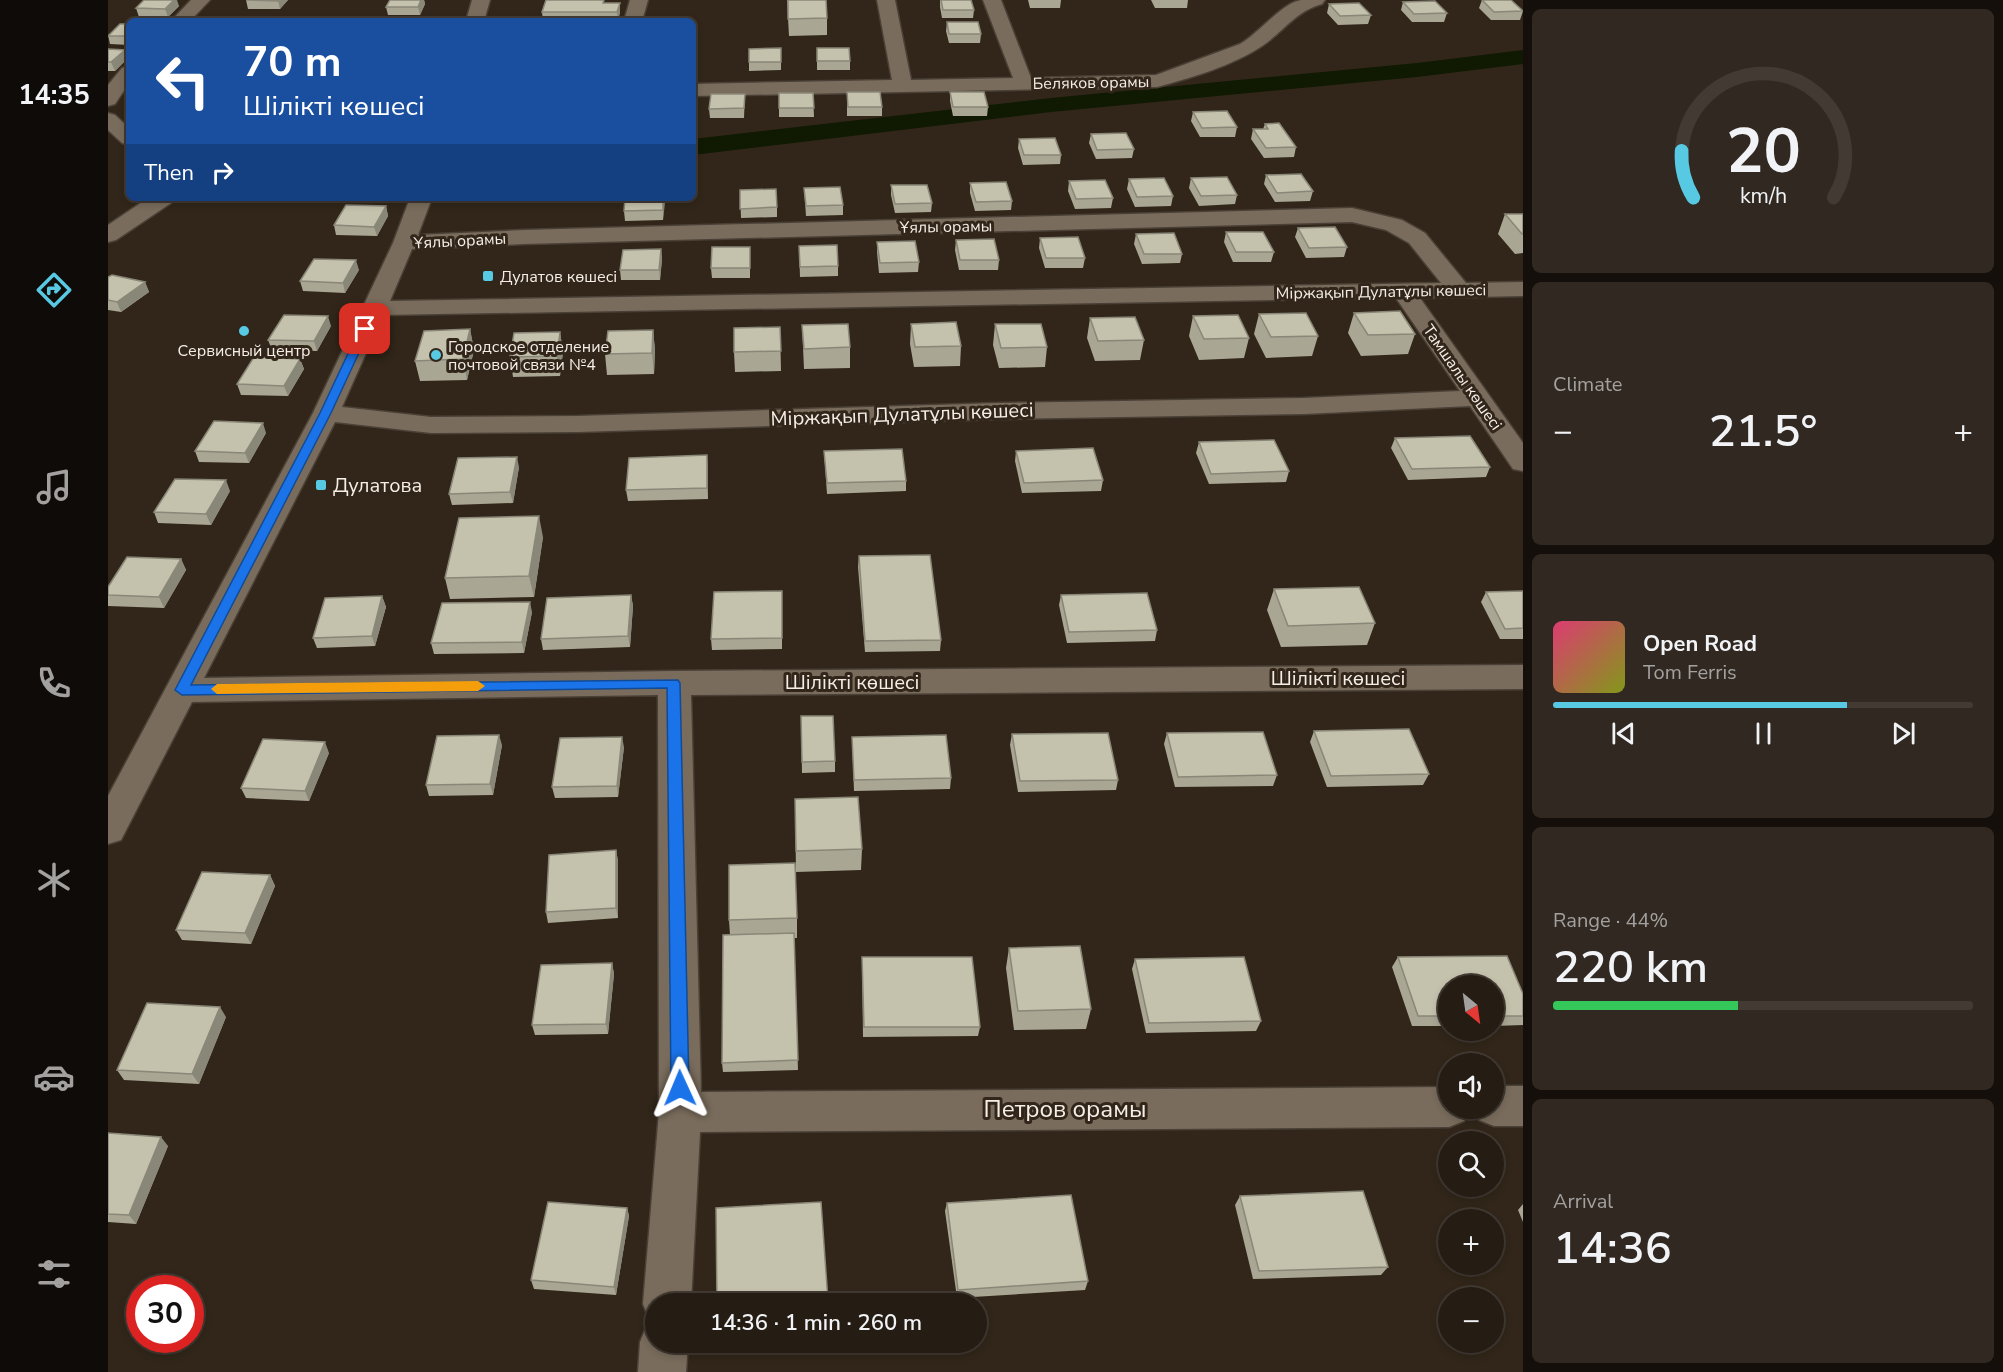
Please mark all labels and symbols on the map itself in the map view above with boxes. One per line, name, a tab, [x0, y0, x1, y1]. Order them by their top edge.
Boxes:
street label: Беляков орамы	[1032, 71, 1150, 95]
street label: Ұялы орамы	[899, 215, 992, 239]
street label: Ұялы орамы	[412, 228, 507, 254]
place label: Дулатов көшесі	[500, 266, 617, 288]
marker: Дулатов көшесі	[481, 269, 495, 283]
street label: Міржақып Дулатұлы көшесі	[1276, 279, 1486, 305]
pin	[339, 303, 390, 354]
street label: Тамшалы көшесі	[1418, 320, 1507, 435]
marker: Сервисный центр	[237, 324, 251, 338]
place label: Городское отделение почтовой связи №4	[448, 336, 609, 376]
place label: Сервисный центр	[177, 340, 311, 362]
marker: Городское отделение почтовой связи №4	[429, 348, 443, 362]
street label: Міржақып Дулатұлы көшесі	[770, 396, 1034, 433]
place label: Дулатова	[333, 472, 422, 499]
marker: Дулатова	[314, 478, 328, 492]
street label: Шілікті көшесі	[1271, 665, 1405, 692]
street label: Шілікті көшесі	[785, 669, 919, 696]
north arrow	[1438, 975, 1504, 1041]
position arrow	[648, 1056, 712, 1120]
street label: Петров орамы	[983, 1093, 1147, 1125]
speed limit sign: 30	[126, 1275, 204, 1353]

